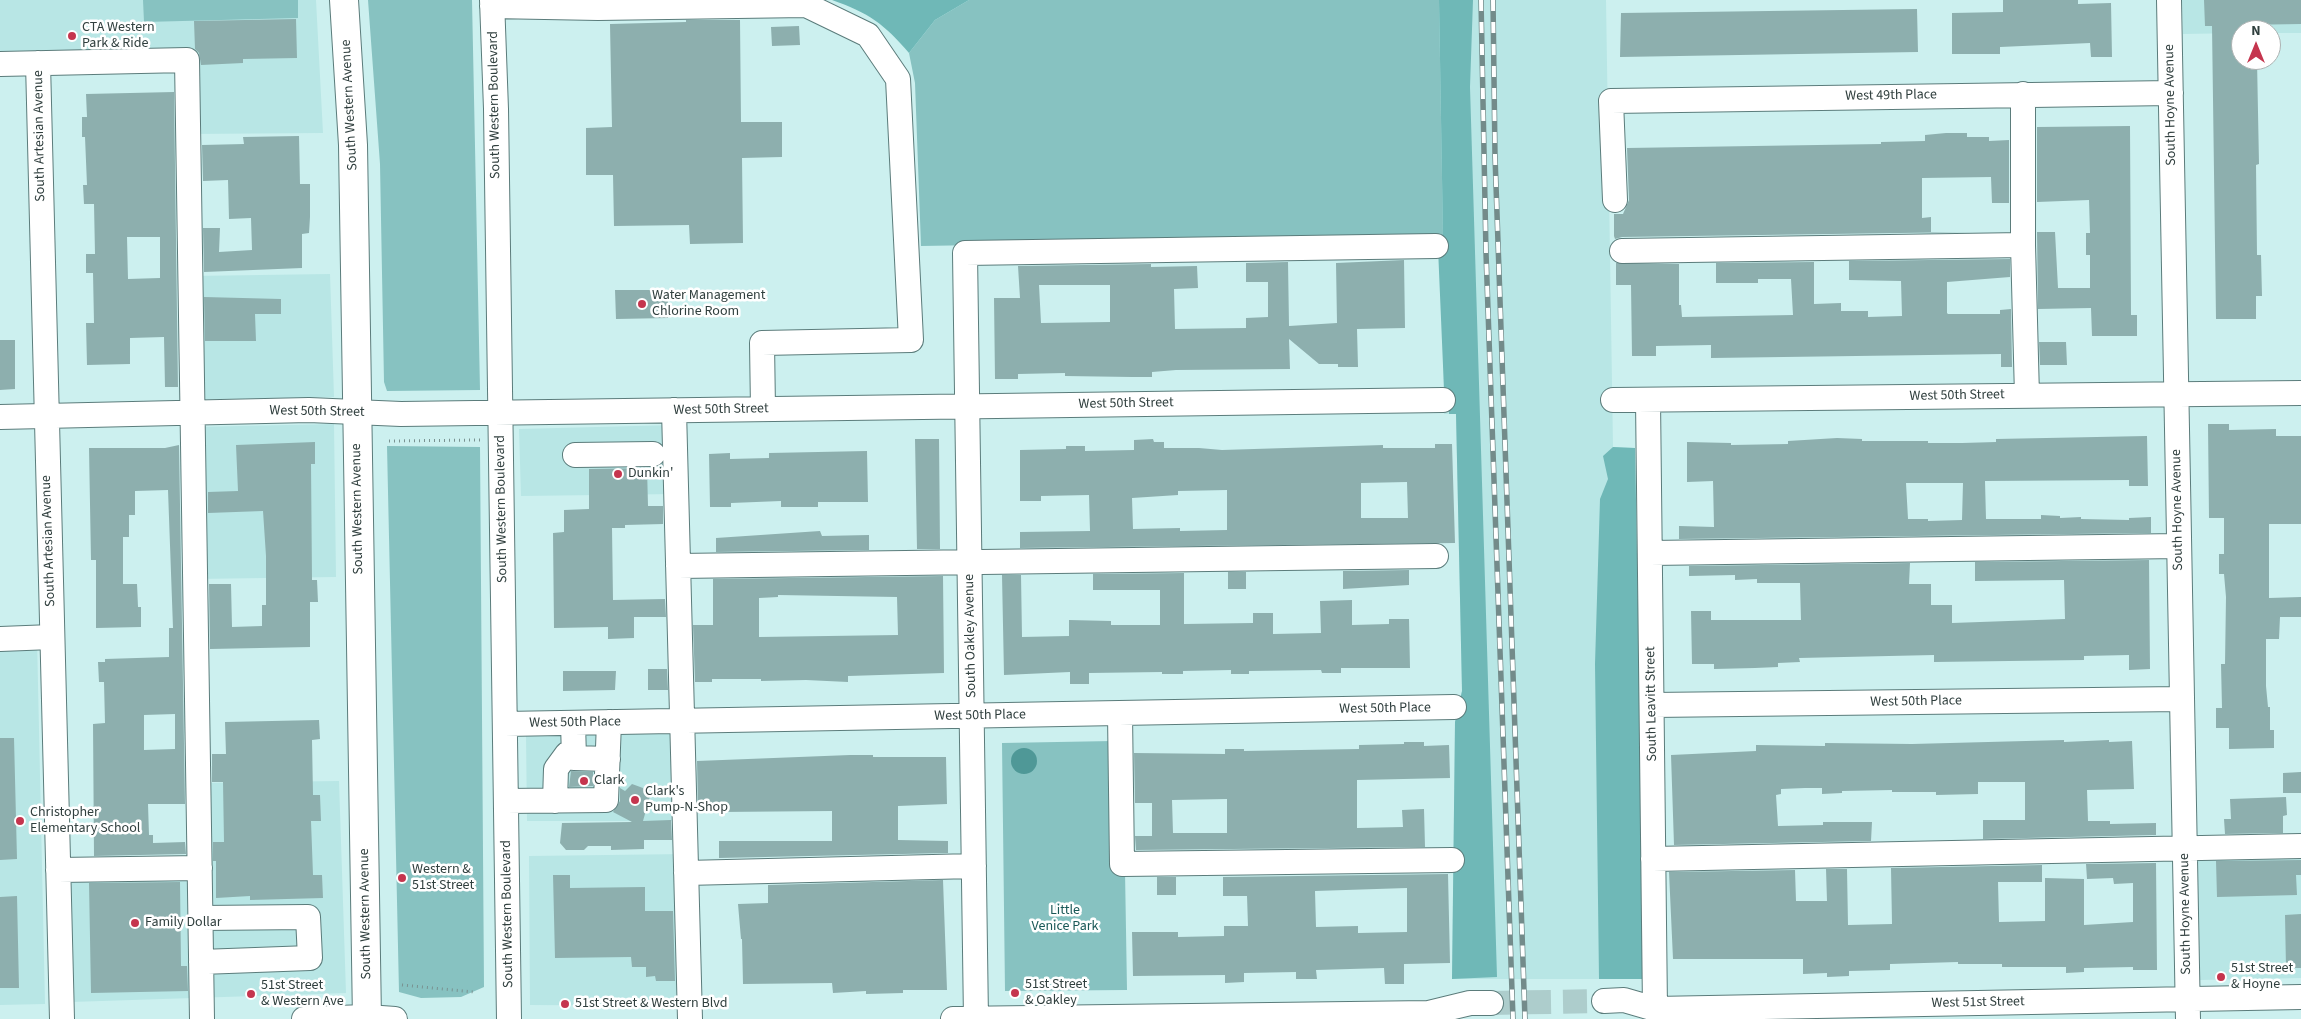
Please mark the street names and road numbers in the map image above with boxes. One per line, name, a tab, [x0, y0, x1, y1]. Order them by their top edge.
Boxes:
street label: South Western Boulevard	[485, 31, 505, 179]
street label: South Western Avenue	[338, 39, 362, 171]
street label: South Hoyne Avenue	[2162, 44, 2180, 166]
street label: South Artesian Avenue	[30, 70, 50, 202]
street label: West 49th Place	[1845, 87, 1937, 105]
street label: West 50th Street	[1909, 387, 2005, 405]
street label: West 50th Street	[1078, 395, 1174, 413]
street label: West 50th Street	[673, 401, 769, 419]
street label: West 50th Street	[269, 403, 365, 421]
street label: South Western Boulevard	[492, 435, 512, 583]
street label: South Western Avenue	[348, 443, 368, 575]
street label: South Hoyne Avenue	[2169, 449, 2187, 571]
street label: South Artesian Avenue	[38, 475, 60, 607]
street label: South Oakley Avenue	[962, 574, 980, 698]
street label: South Leavitt Street	[1643, 646, 1661, 762]
street label: West 50th Place	[1870, 693, 1962, 711]
street label: West 50th Place	[1339, 700, 1431, 718]
street label: West 50th Place	[934, 707, 1026, 725]
street label: West 50th Place	[529, 714, 621, 732]
street label: South Western Boulevard	[498, 840, 518, 988]
street label: South Western Avenue	[356, 848, 376, 980]
street label: South Hoyne Avenue	[2177, 853, 2195, 975]
street label: West 51st Street	[1931, 994, 2025, 1012]

